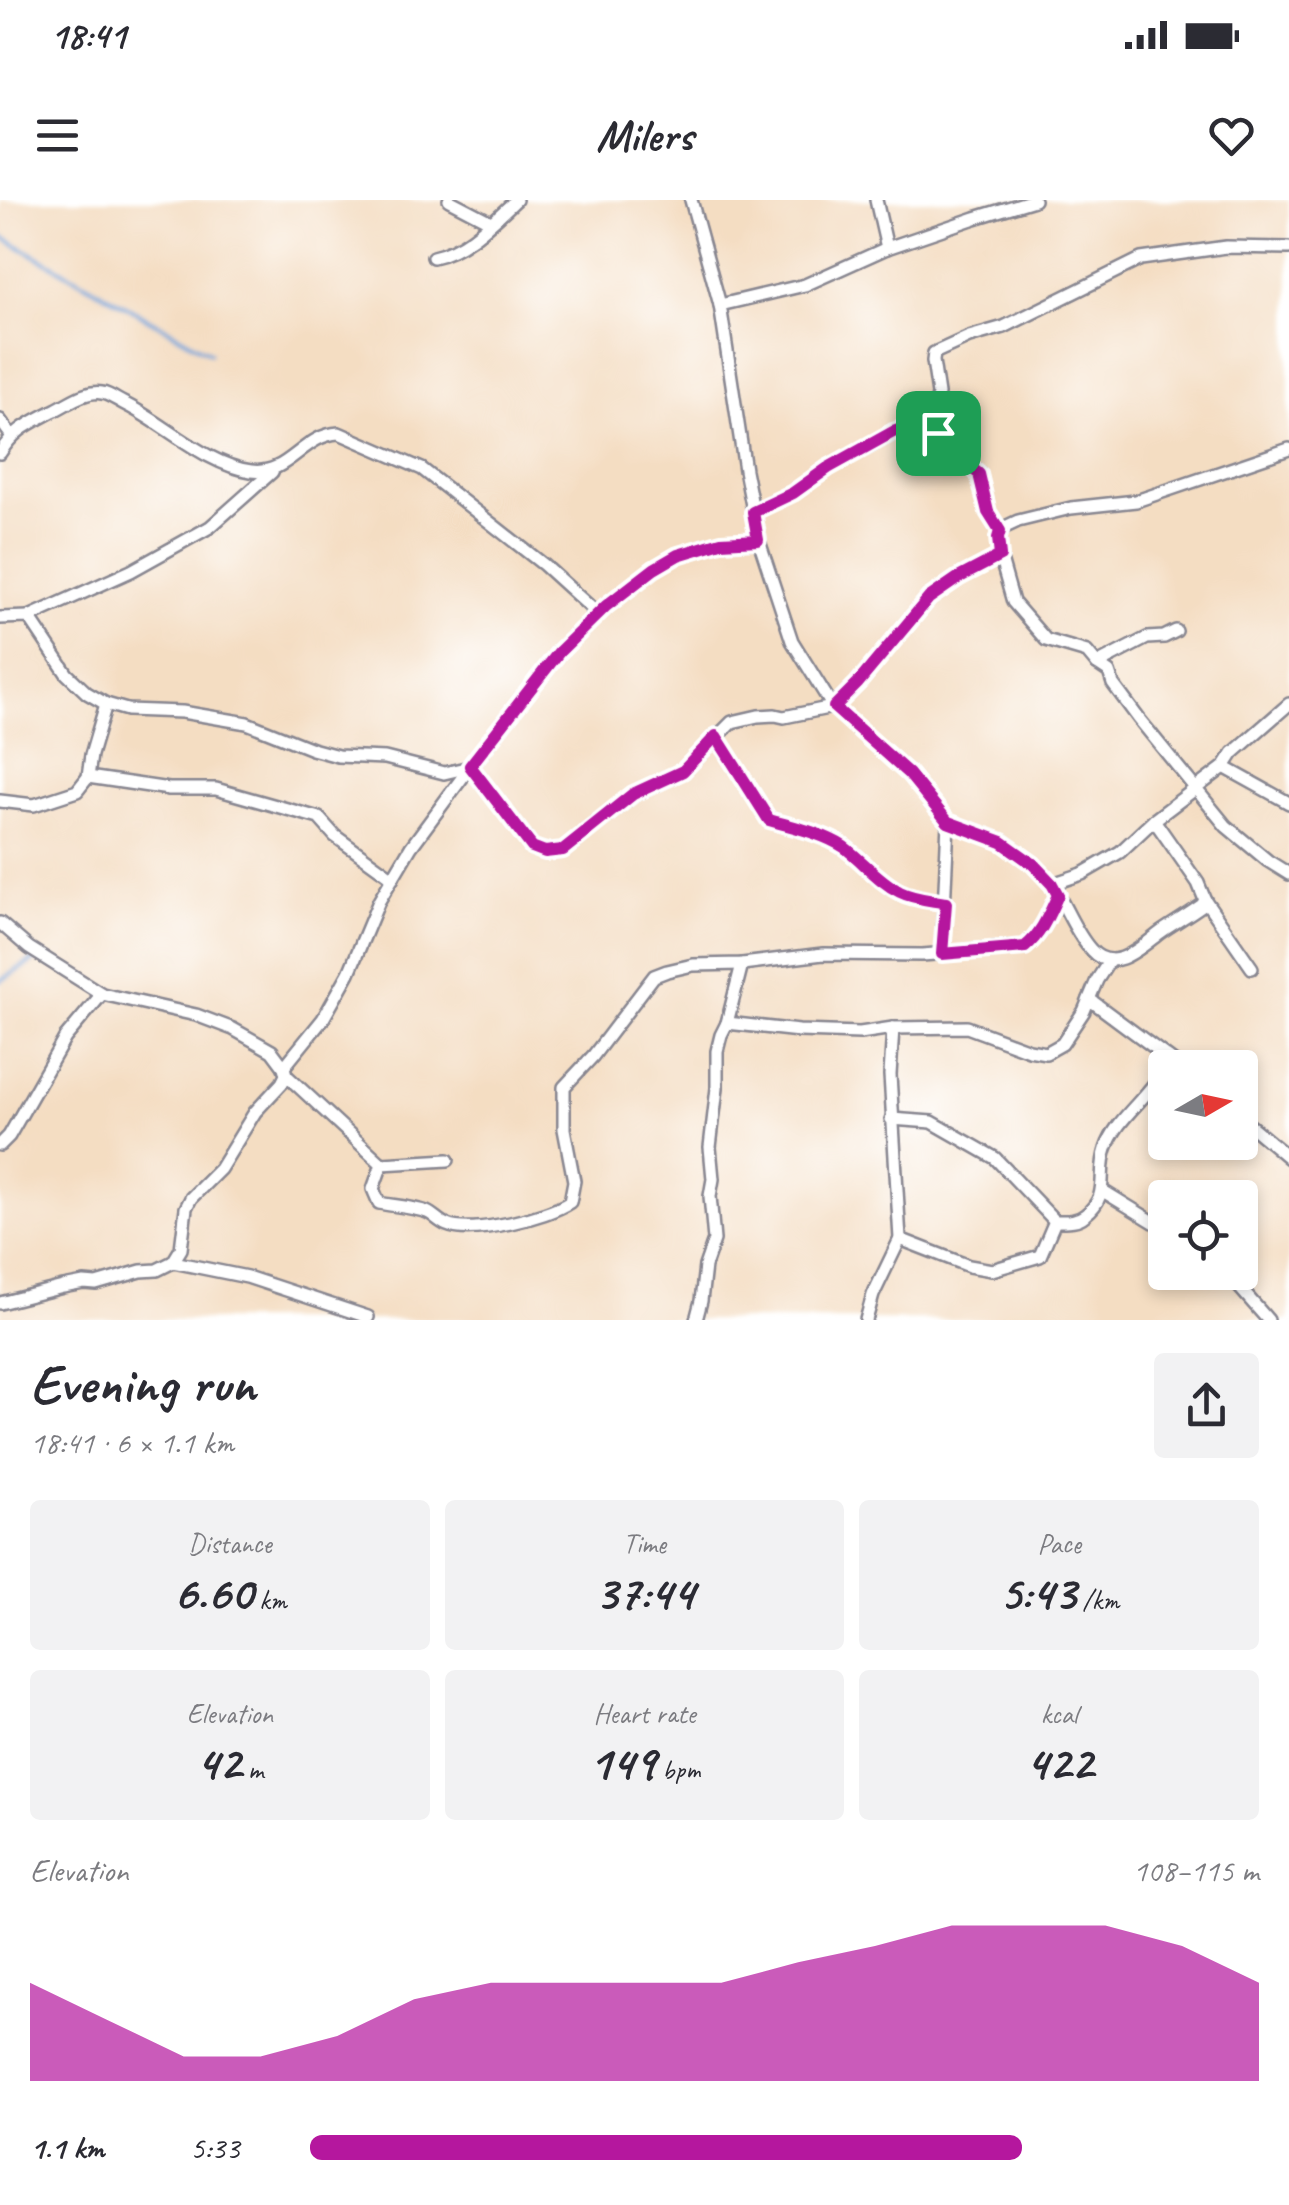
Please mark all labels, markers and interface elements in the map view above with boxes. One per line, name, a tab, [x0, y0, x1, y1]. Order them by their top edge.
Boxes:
text: 18:41	[50, 12, 126, 59]
text: Milers	[596, 107, 693, 164]
icon: menu	[30, 108, 85, 163]
icon: heart	[1204, 108, 1259, 163]
pin	[896, 391, 981, 476]
icon: arrive	[911, 406, 966, 461]
north arrow	[1148, 1050, 1258, 1160]
map controls	[1148, 1050, 1258, 1290]
button: locate	[1148, 1180, 1258, 1290]
text: Evening run	[30, 1349, 255, 1419]
button: share	[1154, 1353, 1259, 1458]
text: 18:41 · 6 × 1.1 km	[30, 1422, 234, 1463]
text: Distance	[188, 1526, 272, 1561]
text: Time	[623, 1526, 666, 1561]
text: Pace	[1038, 1526, 1081, 1561]
text: 6.60	[173, 1561, 253, 1624]
text: 37:44	[595, 1561, 694, 1624]
text: 5:43	[999, 1561, 1076, 1624]
text: km	[253, 1582, 287, 1617]
text: /km	[1076, 1582, 1119, 1617]
text: Elevation	[187, 1696, 273, 1731]
text: Heart rate	[593, 1696, 696, 1731]
text: kcal	[1041, 1696, 1078, 1731]
text: 42	[196, 1731, 241, 1794]
text: 149	[588, 1731, 655, 1794]
text: 422	[1025, 1731, 1093, 1794]
text: m	[241, 1752, 264, 1787]
text: bpm	[655, 1752, 701, 1787]
text: Elevation	[30, 1850, 128, 1891]
text: 108–115 m	[1133, 1850, 1259, 1891]
text: 1.1 km	[30, 2127, 104, 2168]
text: 5:33	[190, 2127, 240, 2168]

